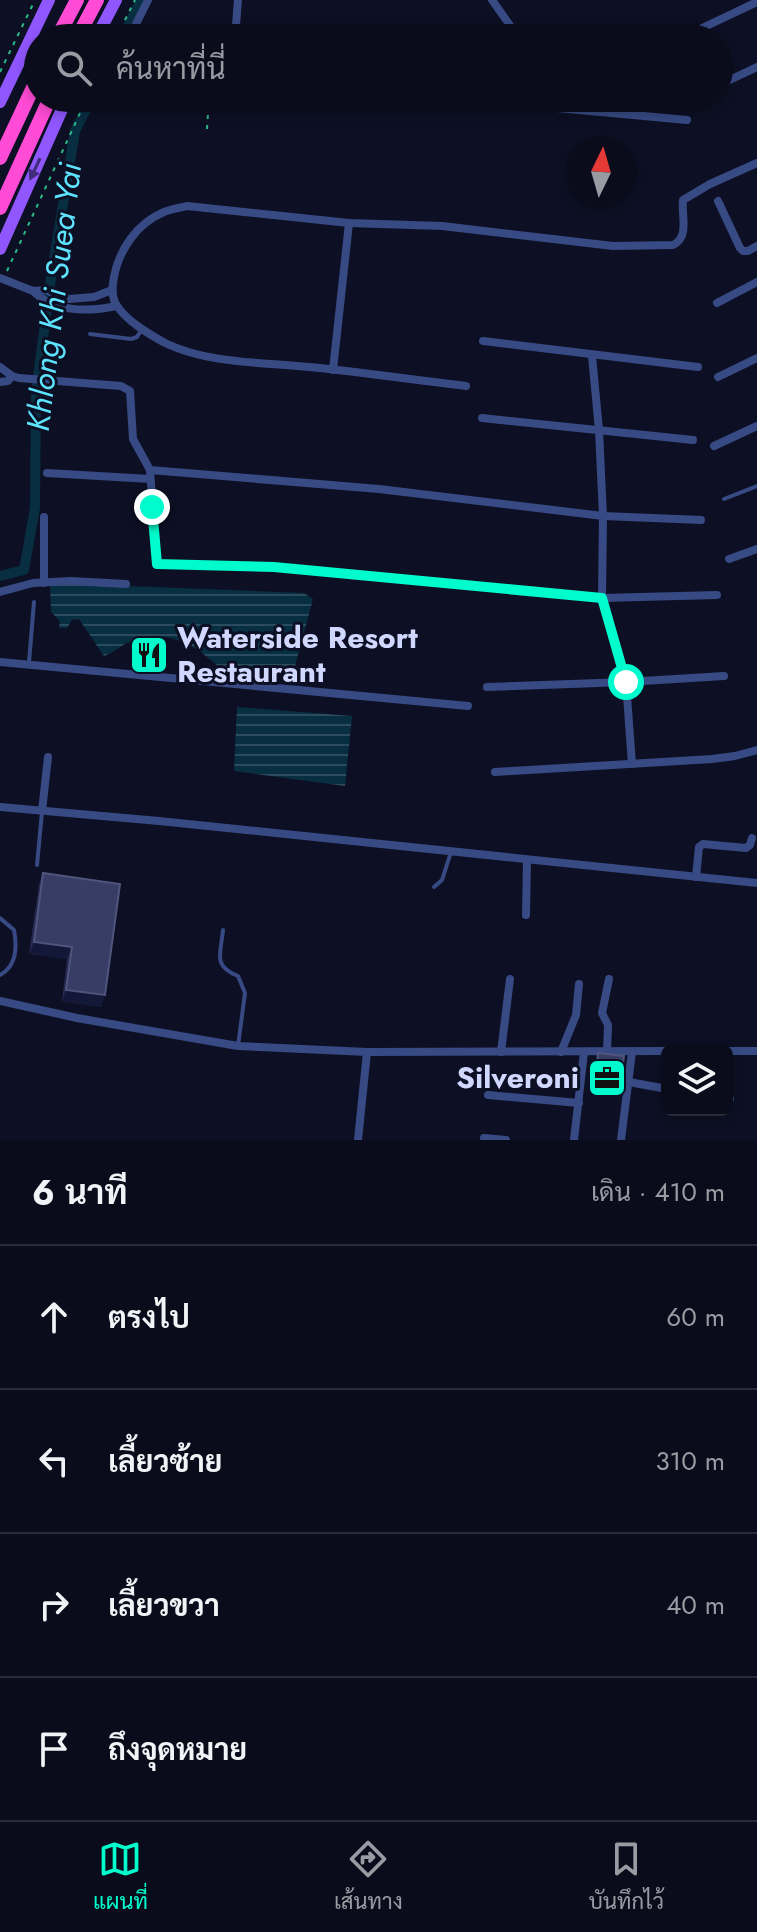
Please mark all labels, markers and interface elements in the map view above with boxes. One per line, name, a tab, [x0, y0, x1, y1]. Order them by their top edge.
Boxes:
search box	[24, 24, 733, 112]
icon: search	[52, 46, 96, 90]
text: ค้นหาที่นี่	[116, 47, 226, 90]
north arrow	[565, 136, 637, 208]
one-way arrow	[28, 157, 42, 181]
water label: Khlong Khi Suea Yai	[15, 159, 93, 434]
route end	[134, 489, 170, 525]
place label: Waterside Resort Restaurant	[177, 616, 418, 693]
restaurant icon: Waterside Resort Restaurant	[128, 634, 170, 676]
route start	[608, 664, 644, 700]
map controls	[661, 1044, 733, 1116]
button: layers	[661, 1044, 733, 1116]
place label: Silveroni	[456, 1056, 579, 1099]
office icon: Silveroni	[586, 1057, 628, 1099]
text: 6 นาที	[32, 1168, 127, 1217]
text: เดิน · 410 m	[591, 1173, 725, 1211]
icon: ahead	[32, 1295, 76, 1339]
text: ตรงไป	[108, 1296, 190, 1339]
text: 60 m	[666, 1298, 725, 1336]
icon: left	[32, 1439, 76, 1483]
text: เลี้ยวซ้าย	[108, 1440, 222, 1483]
text: 310 m	[655, 1442, 725, 1480]
icon: right	[32, 1583, 76, 1627]
text: เลี้ยวขวา	[108, 1584, 220, 1627]
text: 40 m	[666, 1586, 725, 1624]
icon: arrive	[32, 1727, 76, 1771]
text: ถึงจุดหมาย	[108, 1728, 247, 1771]
tab: แผนที่	[93, 1837, 148, 1917]
tab: เส้นทาง	[334, 1837, 403, 1917]
tab: บันทึกไว้	[589, 1837, 664, 1917]

